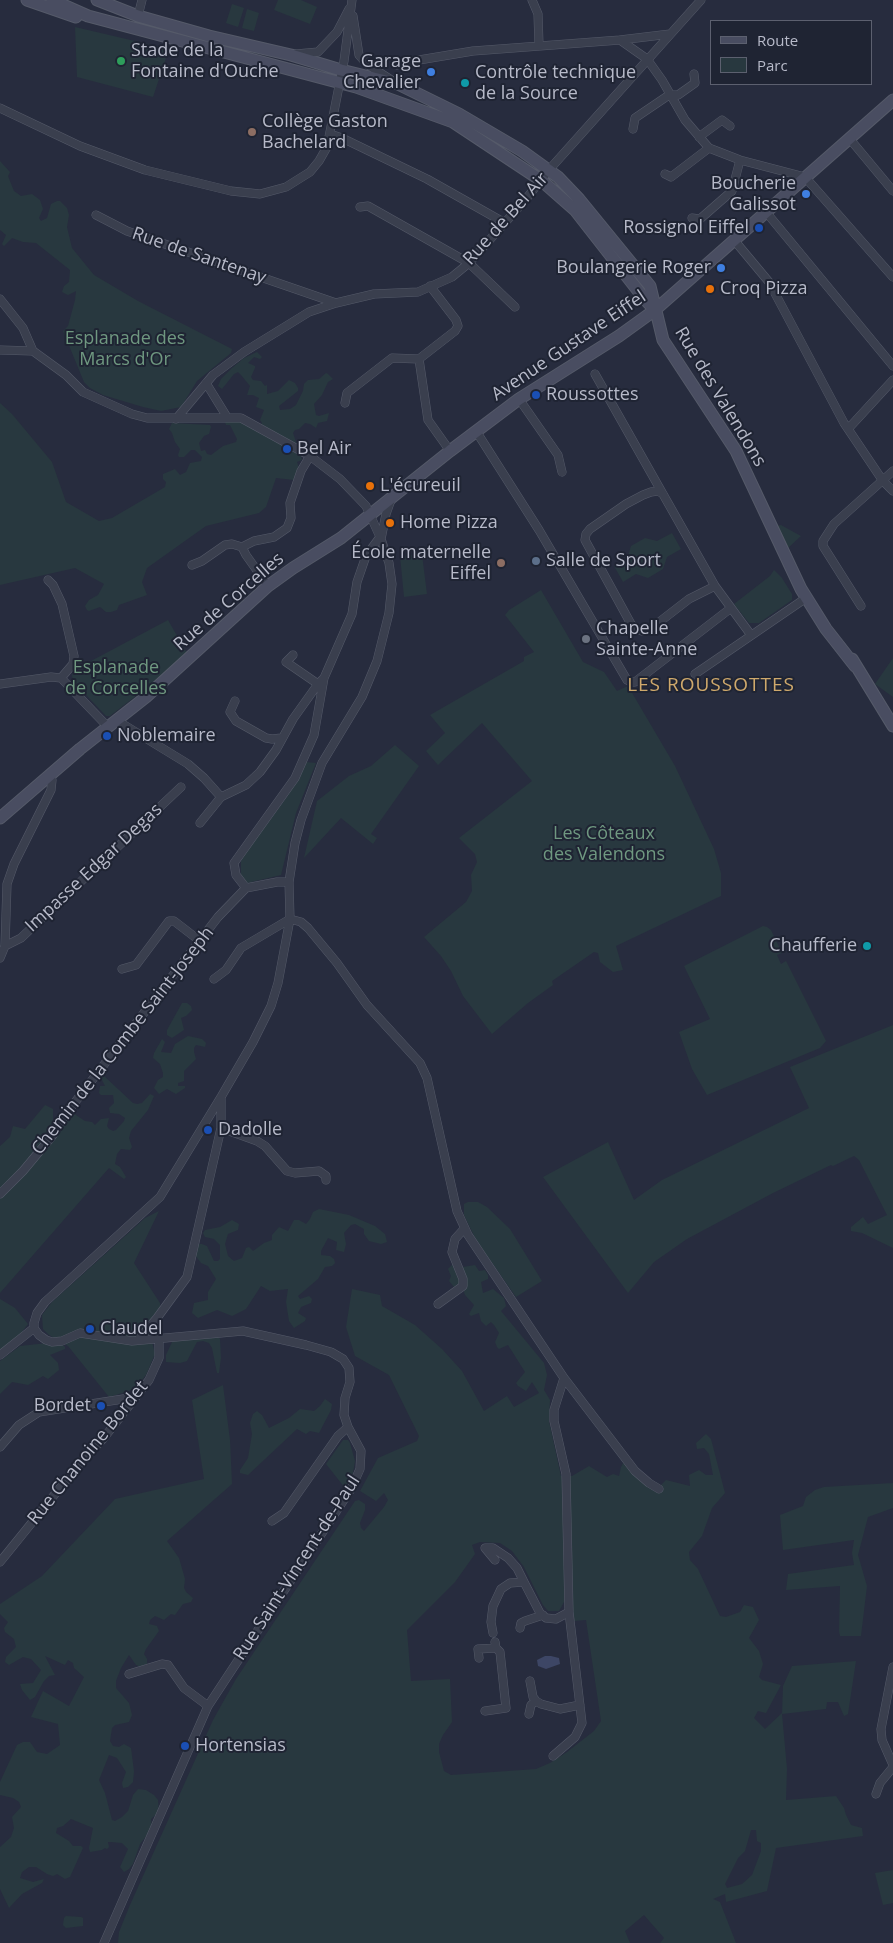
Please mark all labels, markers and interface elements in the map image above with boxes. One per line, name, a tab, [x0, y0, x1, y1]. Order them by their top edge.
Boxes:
legend	[710, 20, 873, 85]
text: Route	[757, 30, 798, 50]
place label: Stade de la Fontaine d'Ouche	[131, 40, 279, 82]
place label: Garage Chevalier	[343, 51, 421, 94]
marker: Stade de la Fontaine d'Ouche	[115, 55, 127, 67]
text: Parc	[757, 55, 788, 75]
place label: Contrôle technique de la Source	[475, 62, 636, 104]
marker: Garage Chevalier	[425, 66, 437, 78]
marker: Contrôle technique de la Source	[459, 77, 471, 89]
place label: Collège Gaston Bachelard	[262, 111, 388, 154]
marker: Collège Gaston Bachelard	[246, 126, 258, 138]
street label: Rue de Bel Air	[459, 168, 553, 270]
place label: Boucherie Galissot	[711, 173, 796, 215]
marker: Boucherie Galissot	[800, 188, 812, 200]
place label: Rossignol Eiffel	[623, 217, 749, 239]
marker: Rossignol Eiffel	[753, 222, 765, 234]
street label: Rue de Santenay	[129, 223, 269, 289]
place label: Boulangerie Roger	[556, 257, 711, 279]
marker: Boulangerie Roger	[715, 262, 727, 274]
place label: Croq Pizza	[720, 278, 807, 300]
marker: Croq Pizza	[704, 283, 716, 295]
street label: Avenue Gustave Eiffel	[488, 286, 650, 406]
street label: Rue des Valendons	[670, 323, 770, 471]
park label: Esplanade des Marcs d'Or	[65, 328, 185, 370]
place label: Roussottes	[546, 384, 638, 406]
marker: Roussottes	[530, 389, 542, 401]
place label: Bel Air	[297, 438, 351, 460]
marker: Bel Air	[281, 443, 293, 455]
place label: L'écureuil	[380, 475, 461, 497]
marker: L'écureuil	[364, 480, 376, 492]
place label: Home Pizza	[400, 512, 498, 534]
marker: Home Pizza	[384, 517, 396, 529]
place label: École maternelle Eiffel	[351, 542, 491, 584]
street label: Rue de Corcelles	[170, 548, 288, 656]
place label: Salle de Sport	[546, 550, 661, 572]
marker: Salle de Sport	[530, 555, 542, 567]
marker: École maternelle Eiffel	[495, 557, 507, 569]
place label: Chapelle Sainte-Anne	[596, 618, 697, 660]
marker: Chapelle Sainte-Anne	[580, 633, 592, 645]
park label: Esplanade de Corcelles	[65, 657, 167, 700]
district label: LES ROUSSOTTES	[625, 675, 797, 697]
place label: Noblemaire	[117, 725, 216, 747]
marker: Noblemaire	[101, 730, 113, 742]
street label: Impasse Edgar Degas	[21, 799, 167, 937]
park label: Les Côteaux des Valendons	[543, 823, 665, 866]
street label: Chemin de la Combe Saint-Joseph	[27, 923, 219, 1159]
place label: Chaufferie	[769, 935, 857, 957]
marker: Chaufferie	[861, 940, 873, 952]
place label: Dadolle	[218, 1119, 282, 1141]
marker: Dadolle	[202, 1124, 214, 1136]
place label: Claudel	[100, 1318, 163, 1340]
marker: Claudel	[84, 1323, 96, 1335]
street label: Rue Chanoine Bordet	[23, 1377, 153, 1529]
place label: Bordet	[34, 1395, 91, 1417]
marker: Bordet	[95, 1400, 107, 1412]
street label: Rue Saint-Vincent-de-Paul	[229, 1471, 365, 1665]
place label: Hortensias	[195, 1735, 286, 1757]
marker: Hortensias	[179, 1740, 191, 1752]

